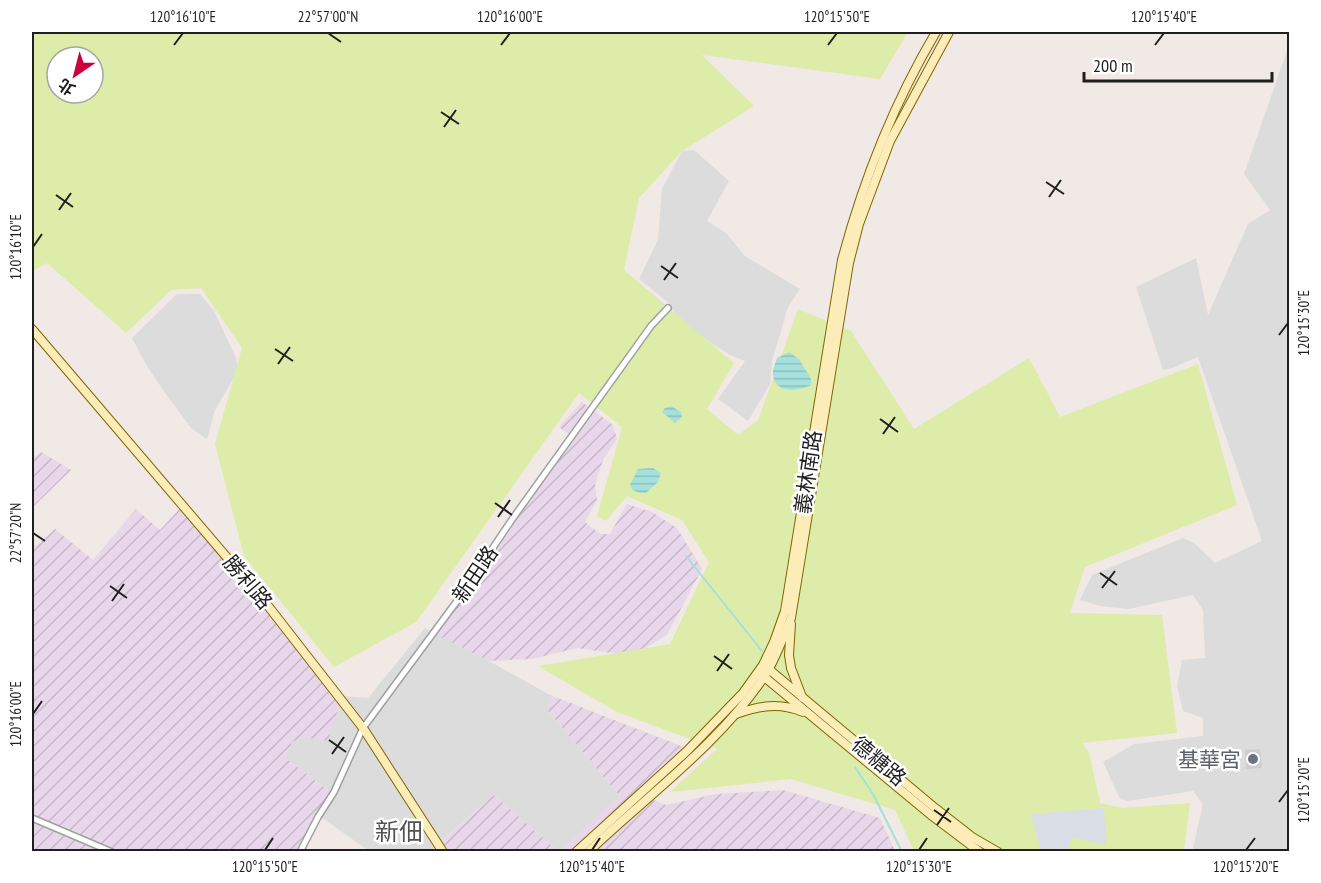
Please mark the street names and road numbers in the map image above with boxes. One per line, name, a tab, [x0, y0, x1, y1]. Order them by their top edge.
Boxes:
street label: 義林南路	[789, 429, 827, 515]
street label: 新田路	[446, 540, 504, 608]
street label: 勝利路	[217, 549, 279, 615]
street label: 德糖路	[846, 730, 912, 792]

